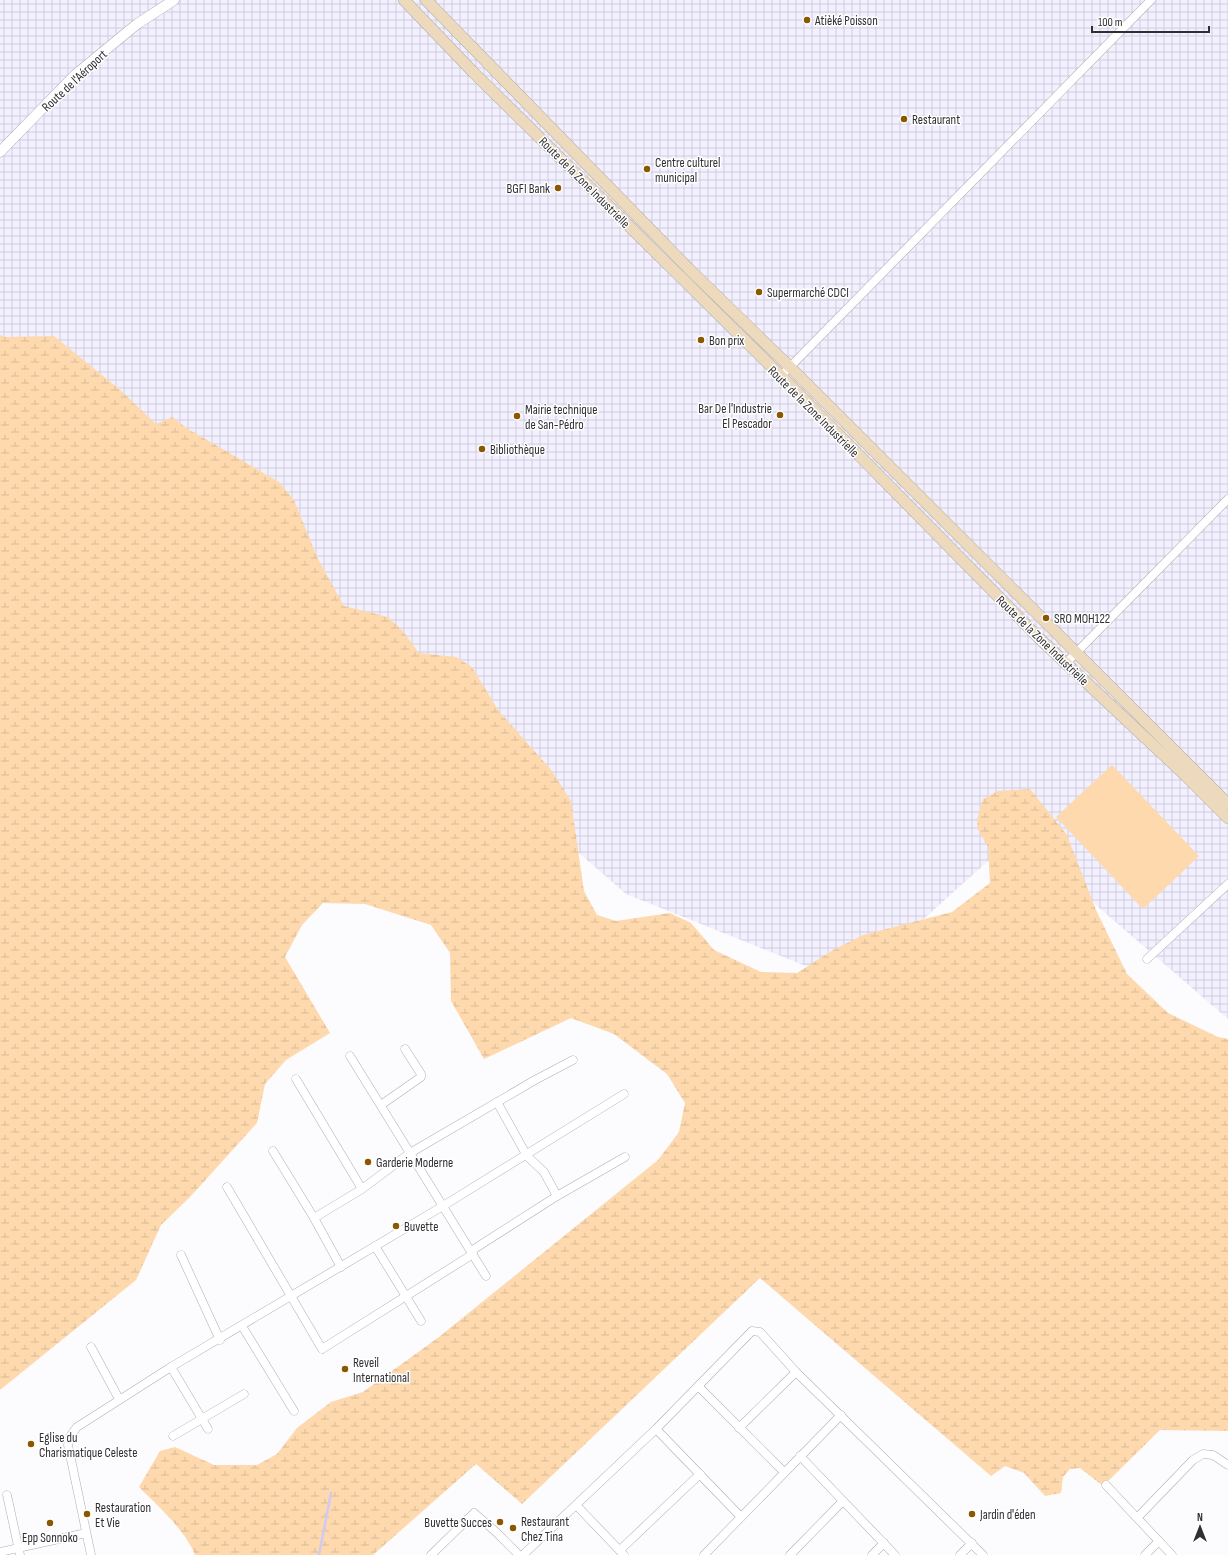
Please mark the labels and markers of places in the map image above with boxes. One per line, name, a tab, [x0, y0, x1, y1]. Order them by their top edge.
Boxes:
place label: Atièké Poisson	[814, 13, 878, 29]
marker: Atièké Poisson	[802, 15, 812, 25]
place label: Restaurant	[912, 112, 960, 128]
marker: Restaurant	[899, 114, 909, 124]
place label: Centre culturel municipal	[655, 155, 720, 186]
marker: Centre culturel municipal	[642, 164, 652, 174]
place label: BGFI Bank	[507, 181, 550, 197]
marker: BGFI Bank	[553, 183, 563, 193]
place label: Supermarché CDCI	[767, 285, 849, 301]
marker: Supermarché CDCI	[754, 287, 764, 297]
place label: Bon prix	[709, 333, 744, 349]
marker: Bon prix	[696, 335, 706, 345]
place label: Bar De l'Industrie El Pescador	[698, 401, 772, 432]
place label: Mairie technique de San-Pédro	[525, 402, 597, 433]
marker: Bar De l'Industrie El Pescador	[775, 410, 785, 420]
marker: Mairie technique de San-Pédro	[512, 411, 522, 421]
place label: Bibliothèque	[490, 442, 545, 458]
marker: Bibliothèque	[477, 444, 487, 454]
place label: SRO MOH122	[1054, 611, 1110, 627]
marker: SRO MOH122	[1041, 613, 1051, 623]
place label: Garderie Moderne	[376, 1155, 453, 1171]
marker: Garderie Moderne	[363, 1157, 373, 1167]
place label: Buvette	[404, 1219, 438, 1235]
marker: Buvette	[391, 1221, 401, 1231]
place label: Reveil International	[353, 1355, 409, 1386]
marker: Reveil International	[340, 1364, 350, 1374]
place label: Eglise du Charismatique Celeste	[39, 1430, 137, 1461]
marker: Eglise du Charismatique Celeste	[26, 1439, 36, 1449]
place label: Restauration Et Vie	[95, 1500, 151, 1531]
place label: Jardin d'éden	[979, 1507, 1036, 1523]
marker: Restauration Et Vie	[82, 1509, 92, 1519]
marker: Jardin d'éden	[967, 1509, 977, 1519]
place label: Restaurant Chez Tina	[521, 1514, 569, 1545]
place label: Buvette Succes	[424, 1515, 492, 1531]
marker: Buvette Succes	[495, 1517, 505, 1527]
marker: Epp Sonnoko	[45, 1518, 55, 1528]
marker: Restaurant Chez Tina	[508, 1523, 518, 1533]
place label: Epp Sonnoko	[22, 1530, 78, 1546]

